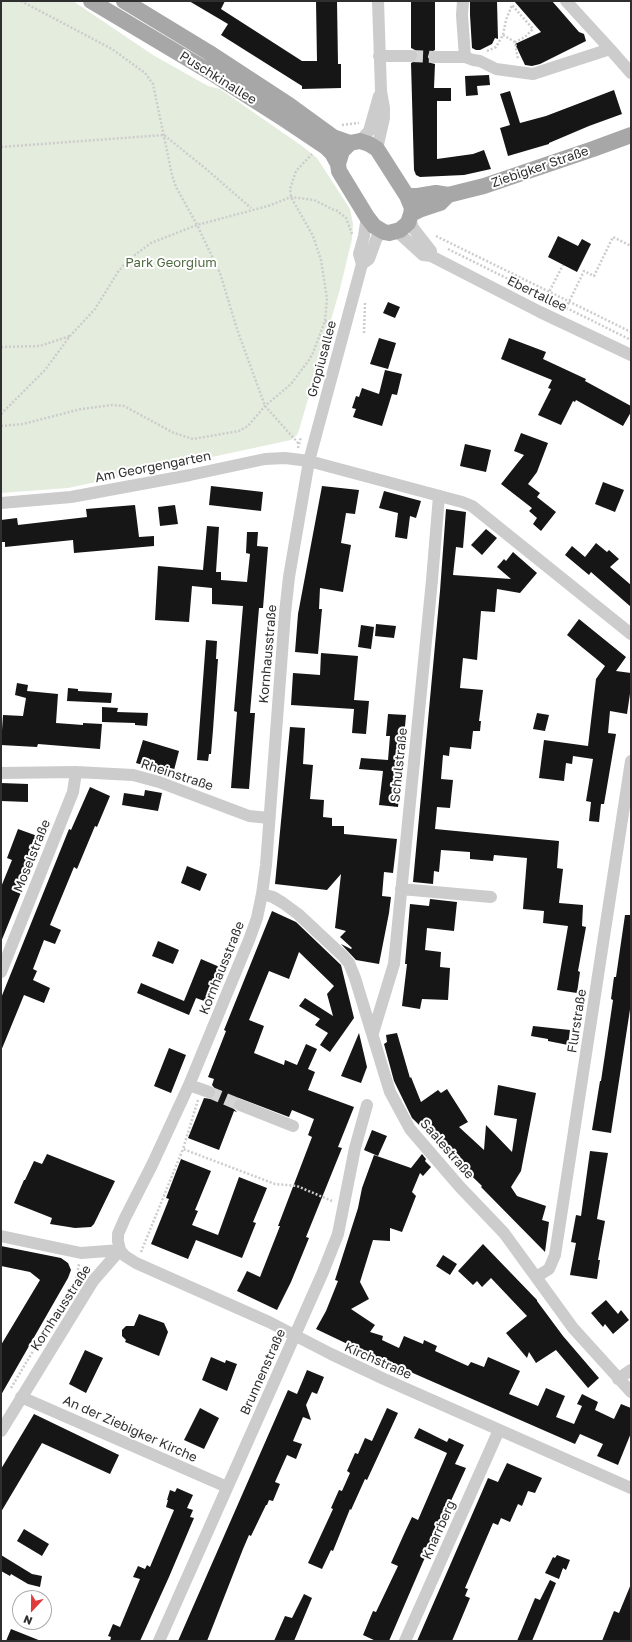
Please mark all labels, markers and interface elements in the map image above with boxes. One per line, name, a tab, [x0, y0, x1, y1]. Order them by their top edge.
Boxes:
street label: Puschkinallee	[177, 48, 259, 108]
street label: Ziebigker Straße	[489, 143, 591, 191]
park label: Park Georgium	[125, 255, 217, 271]
street label: Ebertallee	[505, 273, 569, 315]
street label: Gropiusallee	[304, 319, 340, 399]
street label: Am Georgengarten	[94, 448, 212, 486]
street label: Kornhausstraße	[256, 604, 280, 704]
street label: Schulstraße	[387, 727, 411, 803]
street label: Rheinstraße	[139, 756, 215, 794]
street label: Moselstraße	[10, 817, 54, 895]
street label: Kornhausstraße	[196, 919, 248, 1017]
street label: Flurstraße	[564, 988, 590, 1054]
street label: Saalestraße	[417, 1116, 477, 1182]
street label: Kornhausstraße	[27, 1262, 95, 1354]
street label: Brunnenstraße	[237, 1327, 289, 1417]
street label: Kirchstraße	[342, 1339, 414, 1383]
street label: An der Ziebigker Kirche	[61, 1392, 199, 1466]
street label: Knarrberg	[419, 1498, 459, 1562]
north arrow	[12, 1590, 52, 1630]
text: N	[21, 1613, 34, 1628]

